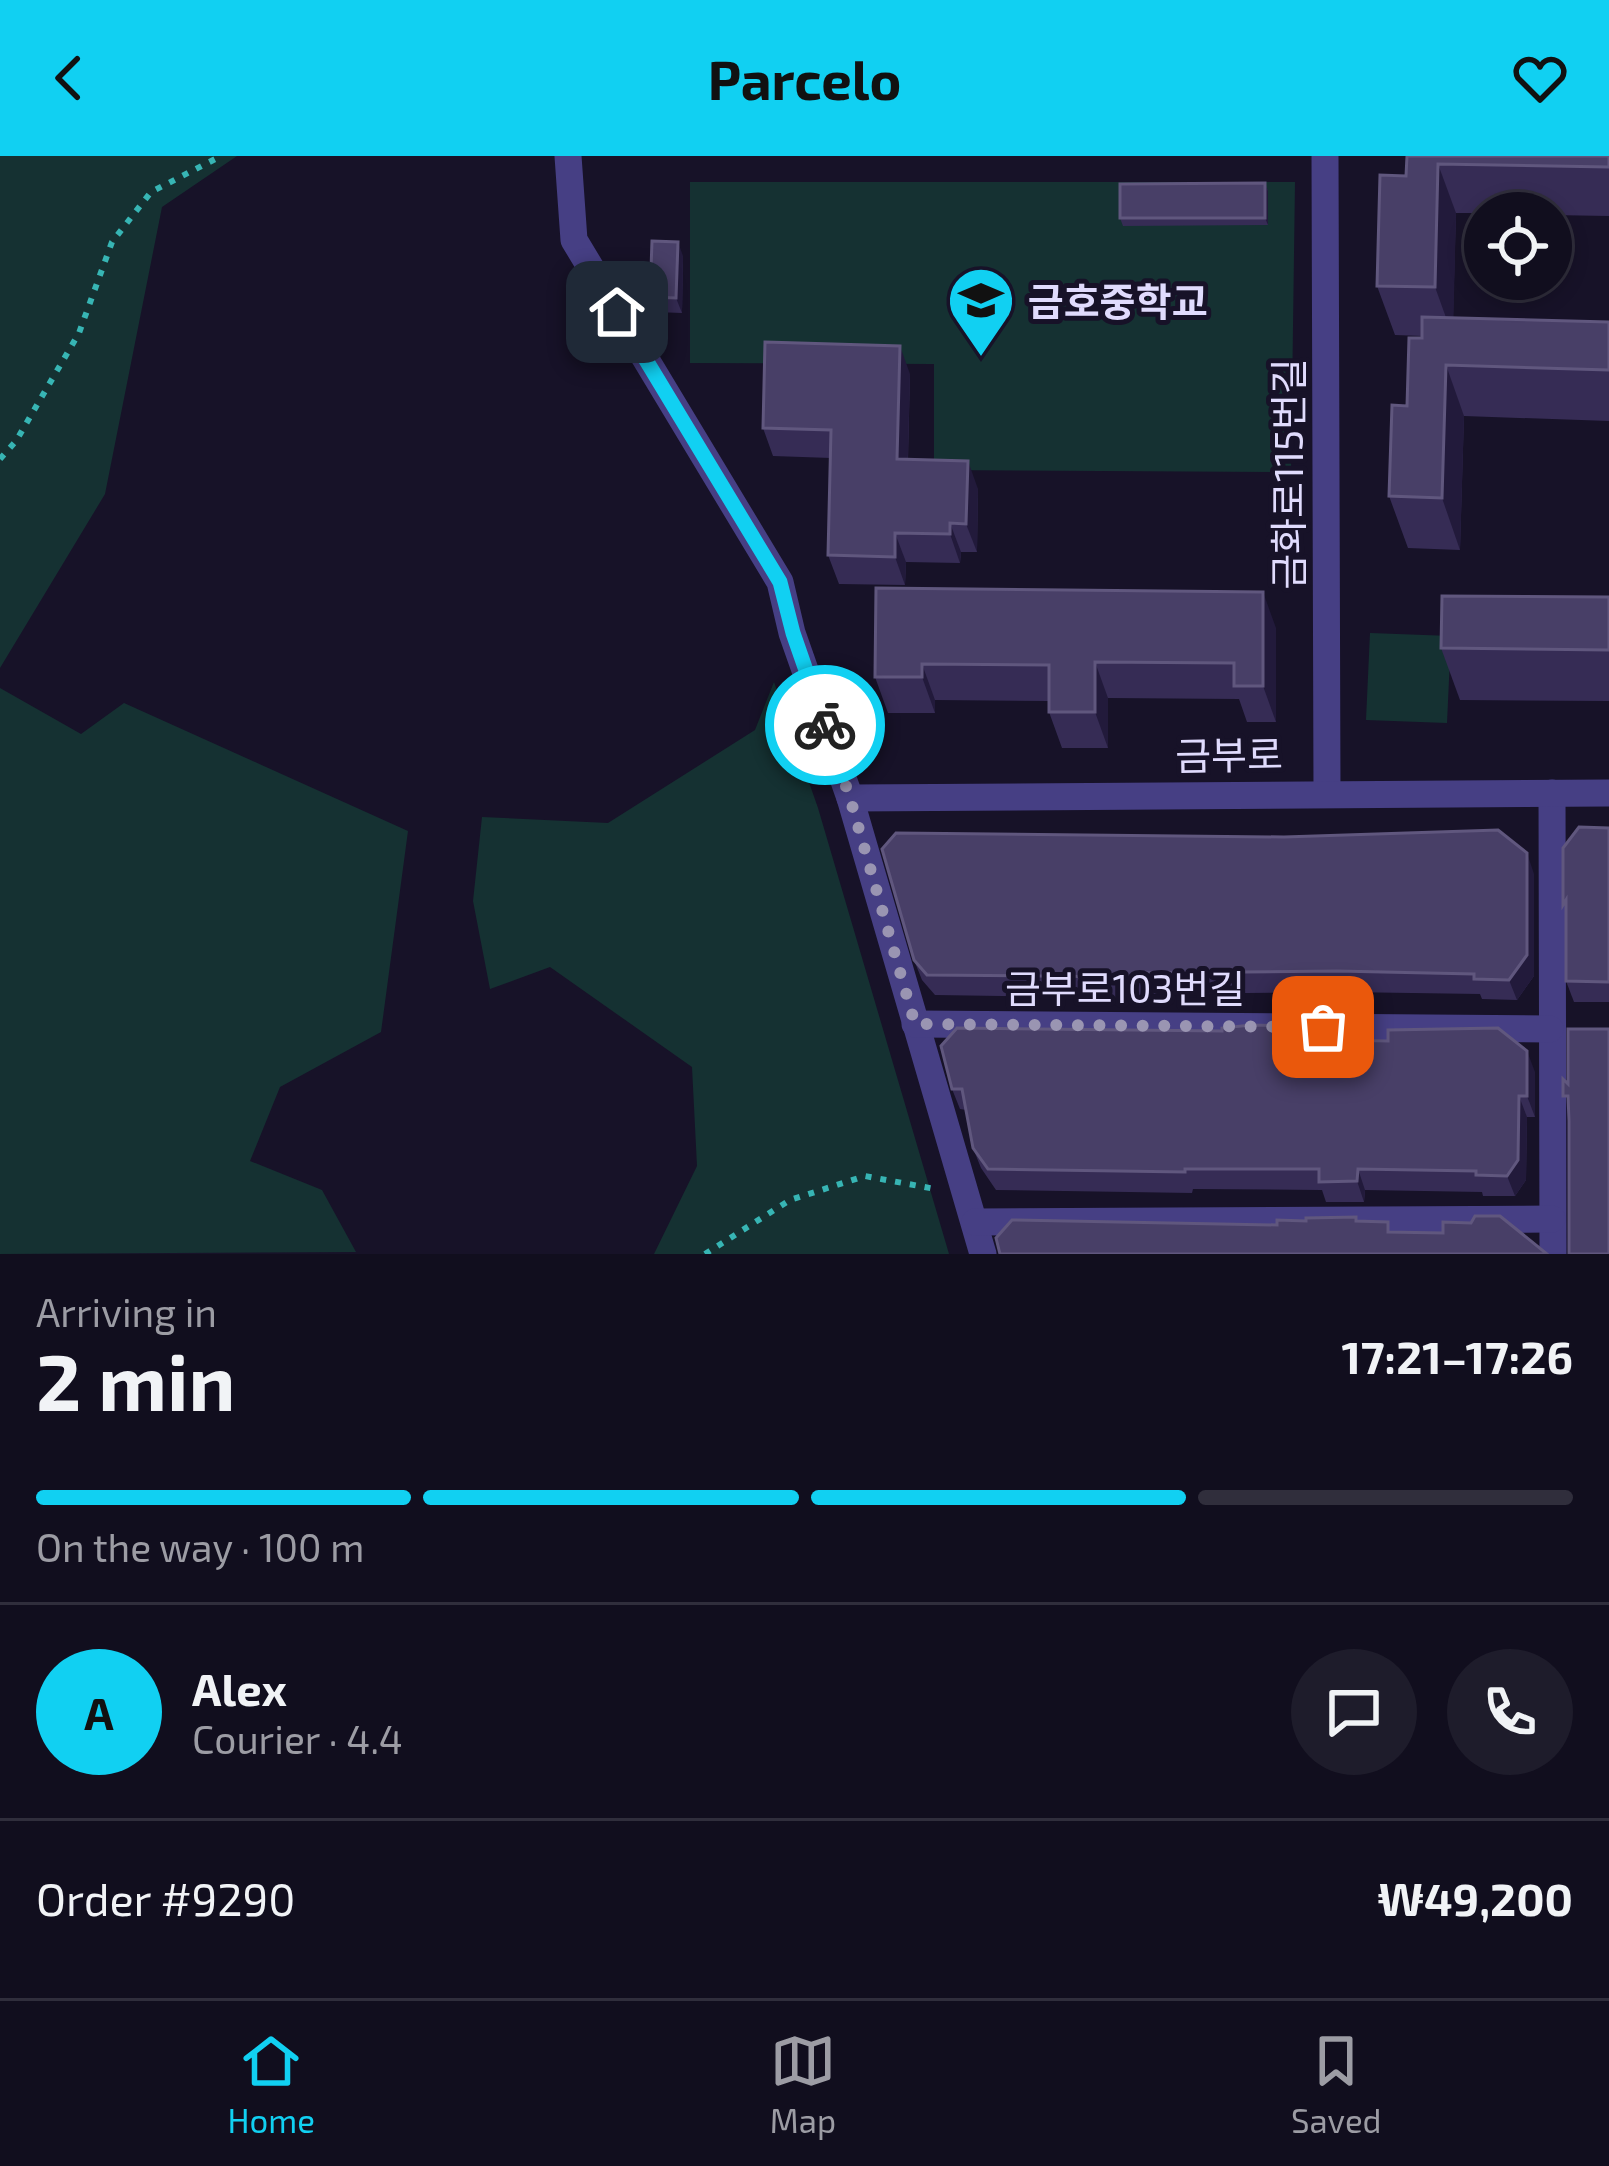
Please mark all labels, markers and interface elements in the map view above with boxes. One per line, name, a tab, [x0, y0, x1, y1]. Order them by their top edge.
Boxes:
icon: back	[36, 45, 102, 111]
icon: heart	[1507, 45, 1573, 111]
text: Parcelo	[708, 46, 901, 111]
map controls	[1464, 192, 1572, 300]
button: locate	[1464, 192, 1572, 300]
pin	[566, 261, 668, 363]
school or university icon: 금호중학교	[946, 265, 1016, 359]
place label: 금호중학교	[1028, 277, 1207, 324]
icon: home	[584, 279, 650, 345]
street label: 금화로115번길	[1264, 358, 1311, 590]
courier	[765, 665, 885, 785]
icon: bike	[792, 692, 858, 758]
street label: 금부로	[1175, 730, 1283, 778]
street label: 금부로103번길	[1005, 964, 1245, 1011]
pin	[1272, 976, 1374, 1078]
icon: bag	[1290, 994, 1356, 1060]
text: Arriving in	[36, 1288, 217, 1335]
text: 17:21–17:26	[1341, 1329, 1573, 1383]
text: 2 min	[36, 1333, 235, 1427]
text: On the way · 100 m	[36, 1523, 364, 1570]
button: chat	[1291, 1649, 1417, 1775]
button: phone	[1447, 1649, 1573, 1775]
text: Alex	[192, 1661, 287, 1715]
text: A	[84, 1685, 114, 1739]
text: Courier · 4.4	[192, 1715, 403, 1762]
text: Order #9290	[36, 1871, 295, 1925]
text: ₩49,200	[1378, 1871, 1573, 1925]
tab: Home	[227, 2028, 315, 2140]
tab: Map	[770, 2028, 836, 2140]
tab: Saved	[1291, 2028, 1382, 2140]

